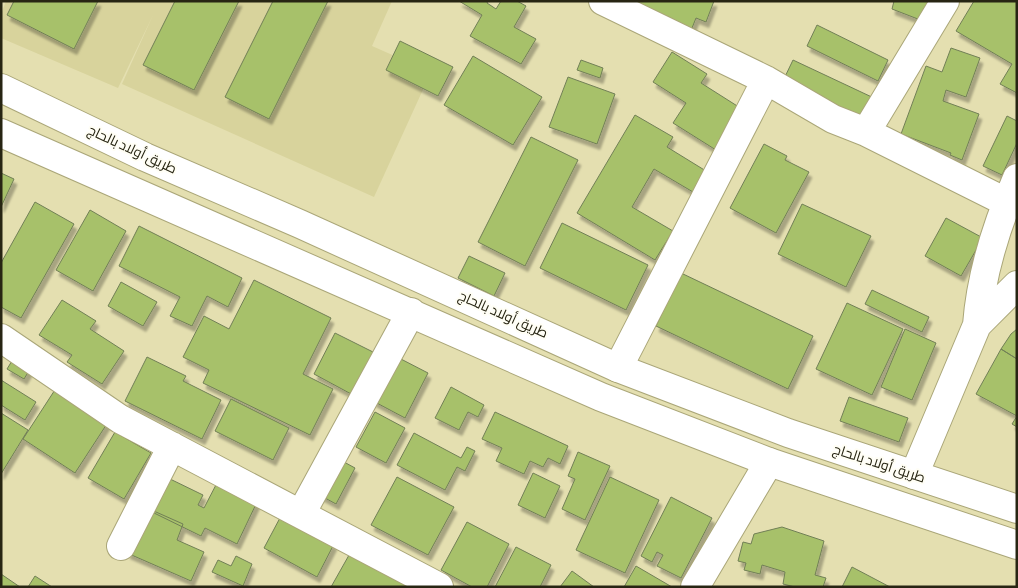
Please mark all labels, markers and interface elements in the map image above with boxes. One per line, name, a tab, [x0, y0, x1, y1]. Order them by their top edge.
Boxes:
street label: طريق أولاد بالحاج	[85, 121, 180, 178]
street label: طريق أولاد بالحاج	[456, 286, 551, 342]
street label: طريق أولاد بالحاج	[831, 440, 928, 486]

